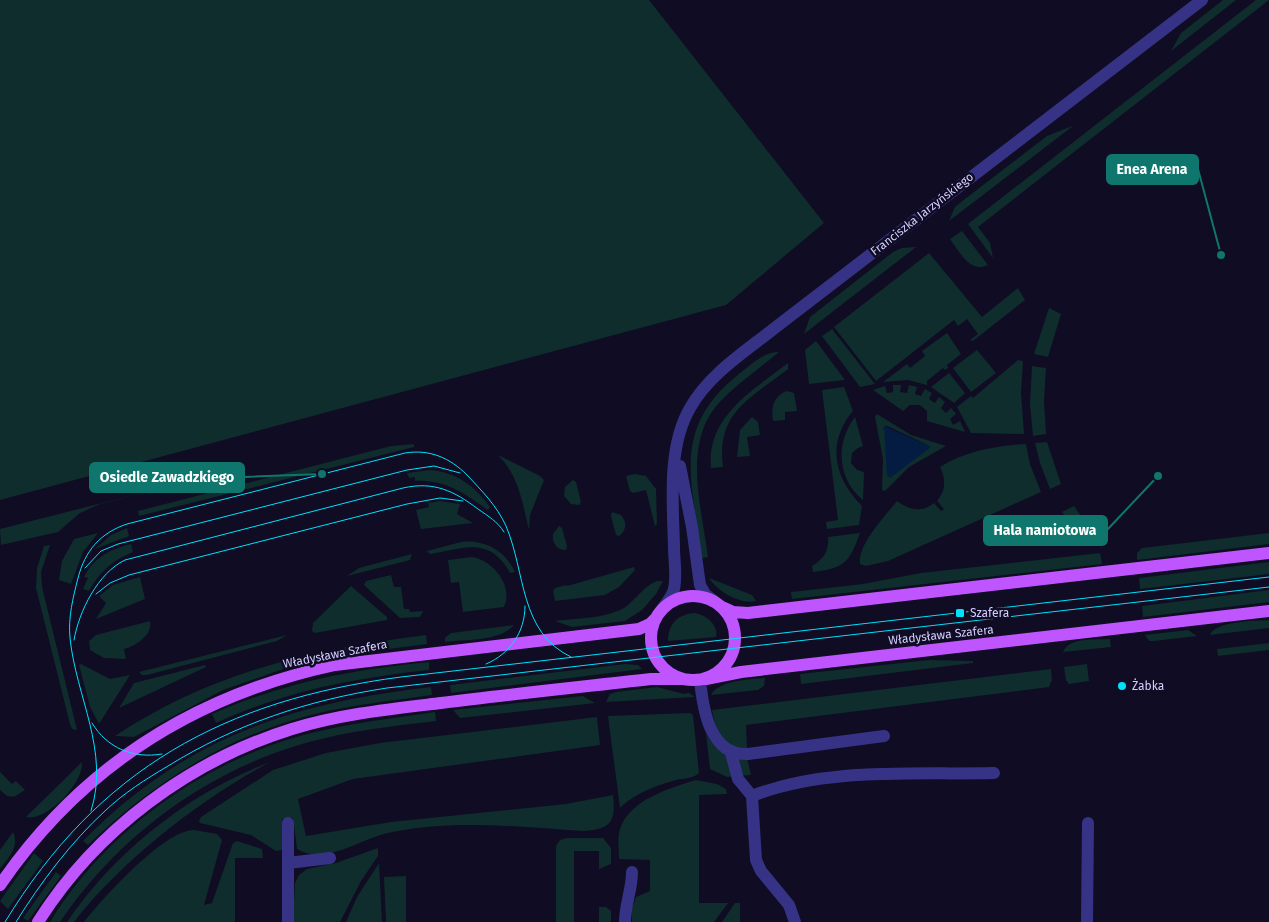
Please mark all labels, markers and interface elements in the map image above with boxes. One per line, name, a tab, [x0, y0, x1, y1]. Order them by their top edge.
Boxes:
callout: Enea Arena	[1107, 155, 1198, 184]
text: Enea Arena	[1117, 161, 1188, 178]
street label: Franciszka Jarzyńskiego	[868, 170, 976, 258]
callout: Osiedle Zawadzkiego	[90, 463, 244, 492]
text: Osiedle Zawadzkiego	[100, 469, 234, 486]
callout: Hala namiotowa	[984, 516, 1107, 545]
text: Hala namiotowa	[994, 522, 1097, 539]
place label: Szafera	[970, 606, 1009, 620]
marker: Szafera	[954, 607, 966, 619]
street label: Władysława Szafera	[888, 622, 994, 648]
street label: Władysława Szafera	[282, 637, 388, 671]
place label: Żabka	[1132, 678, 1164, 693]
marker: Żabka	[1116, 680, 1128, 692]

